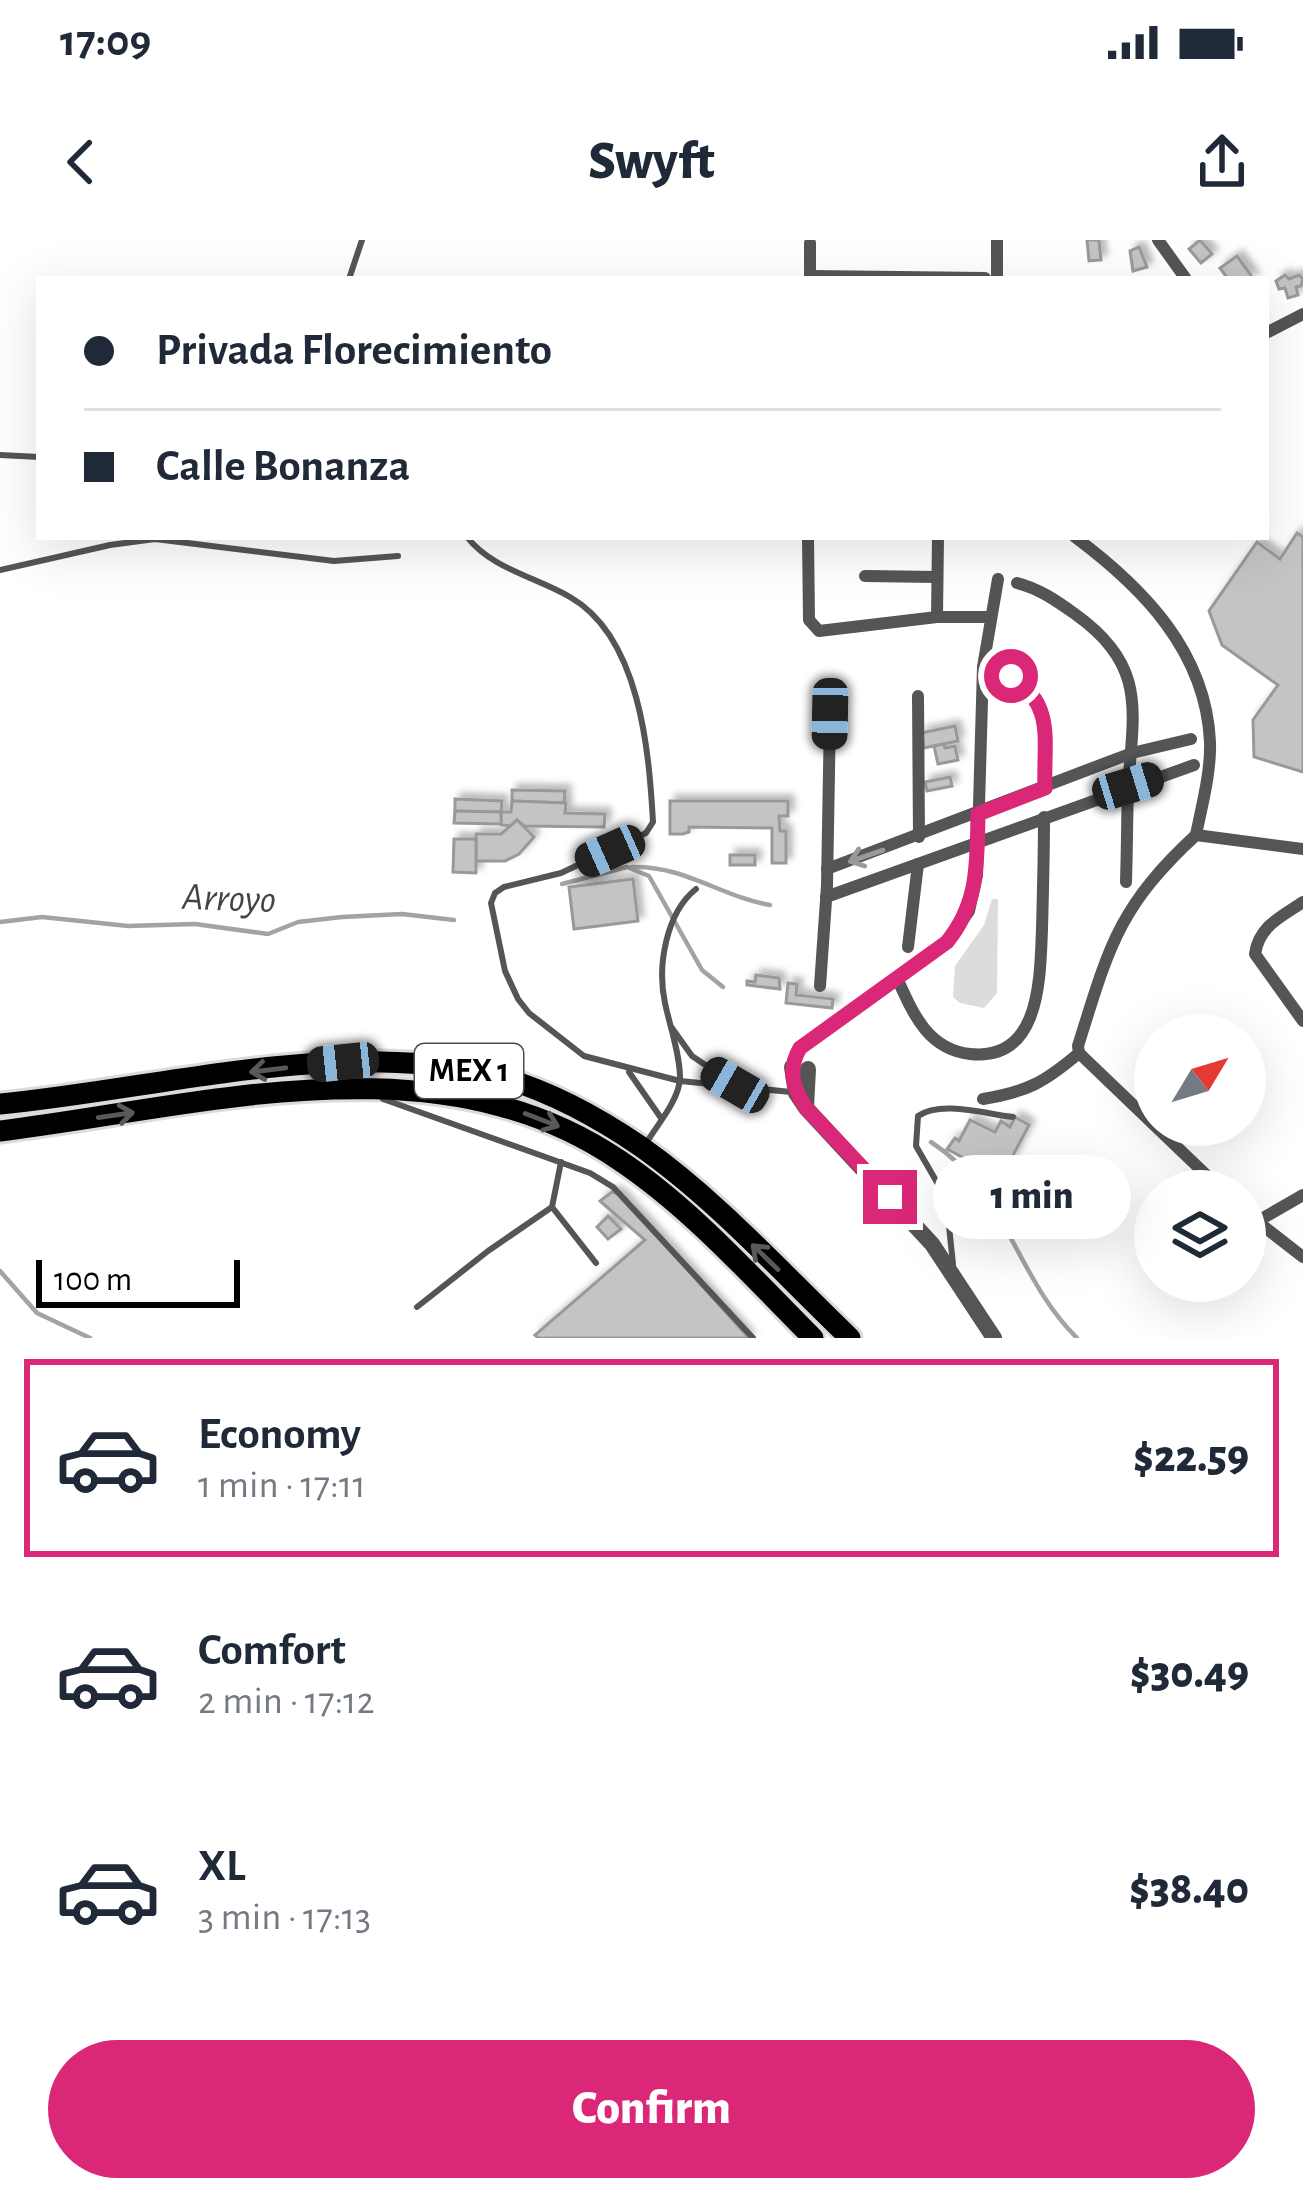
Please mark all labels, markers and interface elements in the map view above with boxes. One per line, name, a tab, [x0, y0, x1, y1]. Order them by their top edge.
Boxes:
text: 17:09	[60, 19, 151, 64]
icon: back	[48, 129, 114, 195]
icon: share	[1189, 129, 1255, 195]
text: Swyft	[588, 135, 715, 189]
text: Privada Florecimiento	[156, 328, 552, 373]
text: Calle Bonanza	[156, 444, 410, 489]
route start	[984, 649, 1038, 703]
car	[811, 678, 849, 750]
car	[1088, 758, 1168, 814]
car	[570, 820, 650, 882]
one-way arrow	[849, 847, 886, 868]
water label: Arroyo	[181, 878, 276, 920]
north arrow	[1134, 1014, 1266, 1146]
map controls	[1134, 1014, 1266, 1302]
car	[305, 1040, 381, 1084]
road number: MEX 1	[415, 1044, 523, 1098]
car	[695, 1051, 775, 1119]
one-way arrow	[249, 1060, 288, 1082]
one-way arrow	[96, 1103, 135, 1126]
one-way arrow	[522, 1111, 559, 1132]
callout: 1 min	[932, 1155, 1130, 1239]
route end	[863, 1170, 917, 1224]
button: layers	[1134, 1170, 1266, 1302]
text: 1 min	[990, 1177, 1074, 1216]
one-way arrow	[751, 1243, 781, 1271]
scale bar	[36, 1254, 240, 1307]
text: 100 m	[54, 1264, 132, 1297]
icon: car	[54, 1404, 162, 1512]
text: Economy	[198, 1412, 361, 1457]
text: $22.59	[1133, 1435, 1249, 1480]
text: 1 min · 17:11	[198, 1466, 366, 1505]
icon: car	[54, 1620, 162, 1728]
text: Comfort	[198, 1628, 346, 1673]
text: $30.49	[1130, 1651, 1249, 1696]
text: 2 min · 17:12	[198, 1682, 375, 1721]
icon: car	[54, 1836, 162, 1944]
text: XL	[198, 1844, 246, 1889]
text: $38.40	[1129, 1867, 1249, 1912]
text: 3 min · 17:13	[198, 1898, 371, 1937]
button: Confirm	[48, 2040, 1255, 2178]

